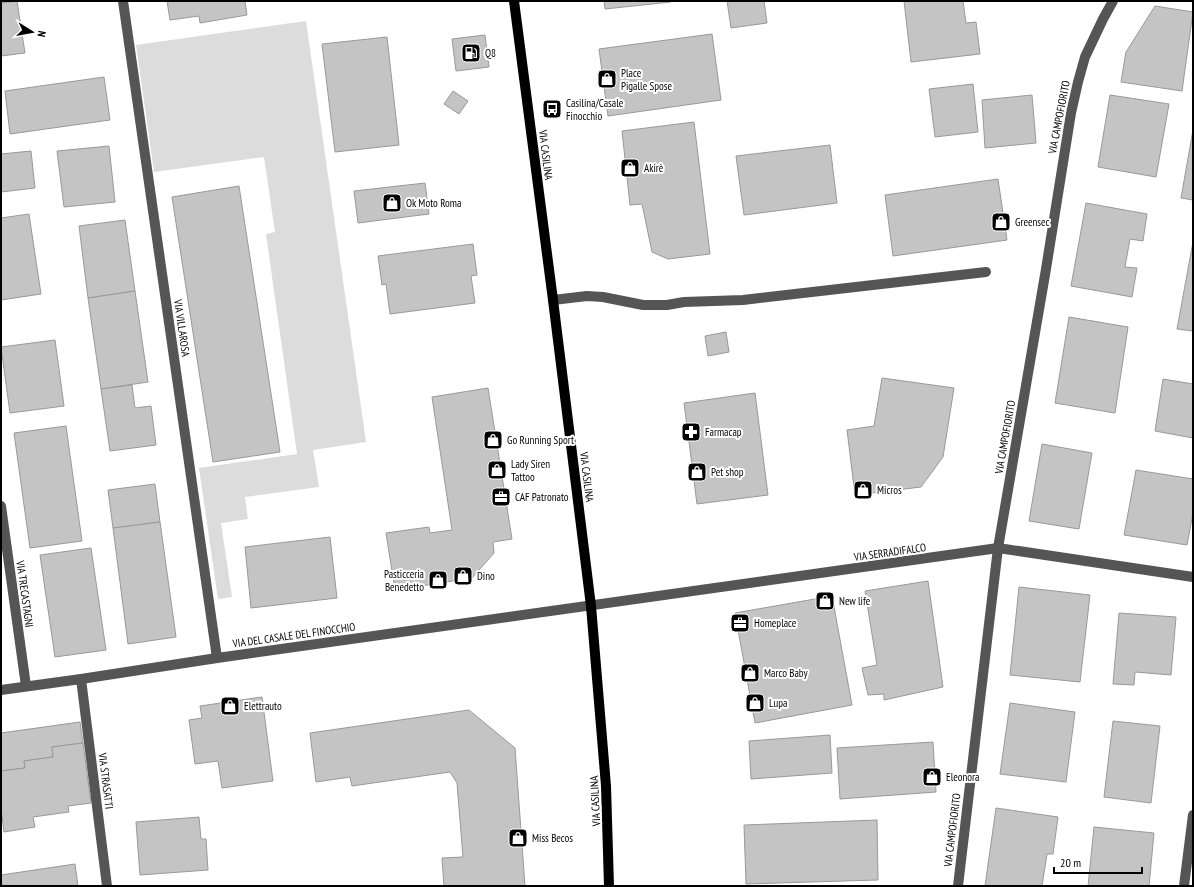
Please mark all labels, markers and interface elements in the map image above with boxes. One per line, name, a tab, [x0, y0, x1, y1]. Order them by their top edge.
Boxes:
north arrow	[12, 12, 52, 52]
text: N	[34, 30, 49, 38]
fuel station icon: Q8	[460, 42, 482, 64]
place label: Q8	[485, 46, 496, 60]
place label: Place Pigalle Spose	[621, 66, 672, 93]
shop icon: Place Pigalle Spose	[596, 68, 618, 90]
street label: VIA CAMPOFIORITO	[1045, 79, 1073, 156]
place label: Casilina/Casale Finocchio	[566, 96, 624, 123]
bus stop icon: Casilina/Casale Finocchio	[541, 98, 563, 120]
street label: VIA CASILINA	[536, 128, 556, 182]
shop icon: Akirè	[619, 157, 641, 179]
place label: Akirè	[644, 161, 664, 175]
shop icon: Ok Moto Roma	[381, 192, 403, 214]
place label: Ok Moto Roma	[406, 196, 461, 210]
shop icon: Greensec	[990, 211, 1012, 233]
place label: Greensec	[1015, 215, 1049, 229]
street label: VIA VILLAROSA	[171, 298, 193, 358]
street label: VIA CAMPOFIORITO	[991, 399, 1018, 476]
pharmacy icon: Farmacap	[680, 421, 702, 443]
place label: Farmacap	[705, 425, 742, 439]
shop icon: Go Running Sport	[482, 429, 504, 451]
place label: Go Running Sport	[507, 433, 574, 447]
street label: VIA CASILINA	[577, 450, 597, 504]
place label: Lady Siren Tattoo	[511, 457, 550, 484]
shop icon: Lady Siren Tattoo	[486, 459, 508, 481]
shop icon: Pet shop	[686, 461, 708, 483]
place label: Pet shop	[711, 465, 744, 479]
shop icon: Micros	[852, 479, 874, 501]
place label: Micros	[877, 483, 902, 497]
office icon: CAF Patronato	[490, 486, 512, 508]
place label: CAF Patronato	[515, 490, 569, 504]
street label: VIA SERRADIFALCO	[852, 540, 927, 564]
street label: VIA TRECASTAGNI	[13, 559, 37, 628]
shop icon: Dino	[452, 565, 474, 587]
place label: Pasticceria Benedetto	[384, 567, 424, 594]
shop icon: Pasticceria Benedetto	[427, 569, 449, 591]
place label: Dino	[477, 569, 495, 583]
shop icon: New life	[814, 590, 836, 612]
place label: New life	[839, 594, 871, 608]
office icon: Homeplace	[729, 612, 751, 634]
place label: Homeplace	[754, 616, 797, 630]
street label: VIA DEL CASALE DEL FINOCCHIO	[231, 619, 356, 651]
shop icon: Marco Baby	[739, 662, 761, 684]
place label: Marco Baby	[764, 666, 808, 680]
shop icon: Lupa	[744, 692, 766, 714]
shop icon: Elettrauto	[219, 695, 241, 717]
place label: Lupa	[769, 696, 787, 710]
place label: Elettrauto	[244, 699, 282, 713]
street label: VIA STRASATTI	[95, 751, 116, 810]
shop icon: Eleonora	[921, 766, 943, 788]
place label: Eleonora	[946, 770, 979, 784]
street label: VIA CASILINA	[587, 775, 603, 827]
street label: VIA CAMPOFIORITO	[940, 792, 963, 869]
shop icon: Miss Becos	[507, 827, 529, 849]
place label: Miss Becos	[532, 831, 573, 845]
scale bar	[1054, 849, 1142, 875]
text: 20 m	[1060, 855, 1081, 870]

